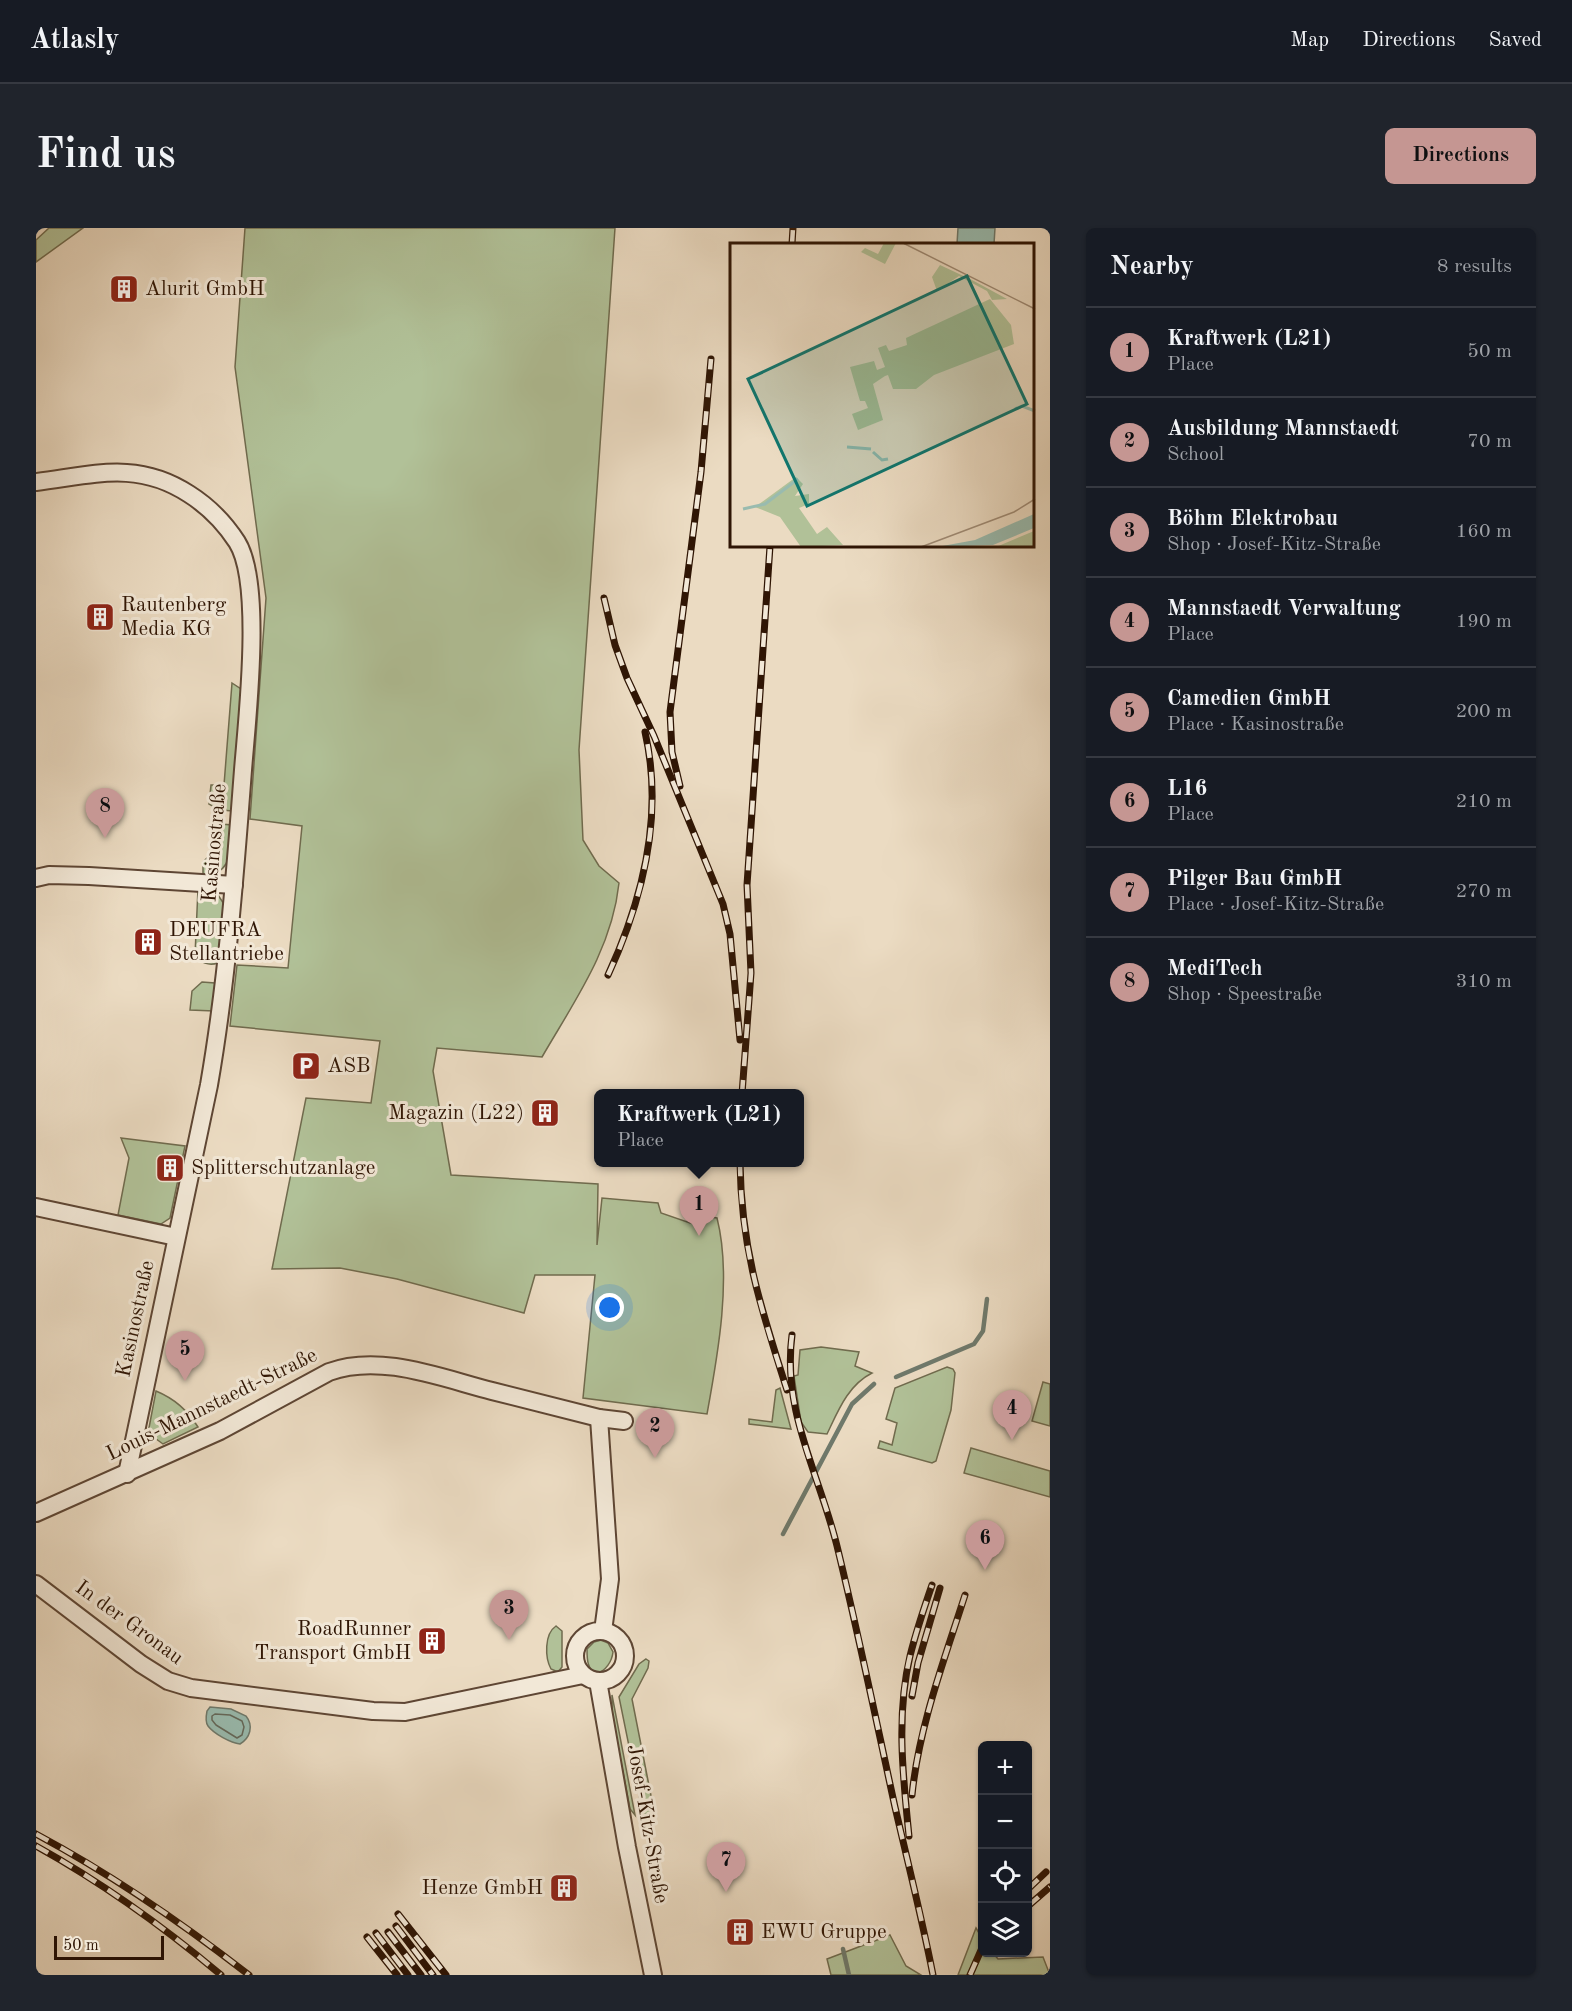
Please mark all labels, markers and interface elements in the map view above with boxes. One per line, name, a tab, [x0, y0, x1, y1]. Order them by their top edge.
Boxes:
text: Atlasly	[30, 27, 120, 55]
text: Map	[1290, 30, 1329, 51]
text: Directions	[1362, 30, 1456, 51]
text: Saved	[1489, 30, 1542, 51]
button: Directions	[1385, 128, 1536, 184]
text: Find us	[36, 135, 175, 177]
inset map	[730, 243, 1035, 548]
text: Nearby	[1110, 254, 1194, 280]
text: 8 results	[1437, 257, 1512, 277]
building icon: Alurit GmbH	[108, 273, 140, 305]
place label: Alurit GmbH	[145, 279, 265, 300]
text: Kraftwerk (L21)	[1167, 328, 1331, 350]
text: 1	[1124, 342, 1135, 362]
text: 50 m	[1467, 342, 1512, 362]
text: Place	[1167, 355, 1214, 375]
text: Ausbildung Mannstaedt	[1167, 418, 1399, 440]
text: 2	[1124, 432, 1135, 452]
text: 70 m	[1467, 432, 1512, 452]
text: School	[1167, 445, 1224, 465]
text: Böhm Elektrobau	[1167, 508, 1338, 530]
text: 3	[1124, 522, 1135, 542]
text: 160 m	[1456, 522, 1512, 542]
text: Shop · Josef-Kitz-Straße	[1167, 535, 1381, 555]
place label: Rautenberg Media KG	[121, 595, 227, 640]
text: Mannstaedt Verwaltung	[1167, 598, 1401, 620]
building icon: Rautenberg Media KG	[84, 601, 116, 633]
text: 4	[1124, 612, 1135, 632]
text: 190 m	[1456, 612, 1512, 632]
text: Place	[1167, 625, 1214, 645]
text: Camedien GmbH	[1167, 688, 1331, 710]
text: 5	[1124, 702, 1135, 722]
text: 200 m	[1456, 702, 1512, 722]
text: Place · Kasinostraße	[1167, 715, 1344, 735]
text: L16	[1167, 778, 1207, 800]
street label: Kasinostraße	[199, 783, 231, 903]
pin: 8	[86, 788, 124, 838]
text: 6	[1124, 792, 1135, 812]
text: 210 m	[1456, 792, 1512, 812]
text: Place	[1167, 805, 1214, 825]
text: Pilger Bau GmbH	[1167, 868, 1342, 890]
text: 7	[1124, 882, 1135, 902]
text: 270 m	[1456, 882, 1512, 902]
text: Place · Josef-Kitz-Straße	[1167, 895, 1384, 915]
place label: DEUFRA Stellantriebe	[169, 920, 284, 965]
building icon: DEUFRA Stellantriebe	[132, 926, 164, 958]
text: MediTech	[1167, 958, 1263, 980]
text: 8	[1124, 972, 1135, 992]
text: 310 m	[1456, 972, 1512, 992]
text: Shop · Speestraße	[1167, 985, 1322, 1005]
parking icon: ASB	[290, 1050, 322, 1082]
place label: ASB	[327, 1056, 371, 1077]
popup	[594, 1089, 804, 1167]
building icon: Magazin (L22)	[529, 1097, 561, 1129]
place label: Magazin (L22)	[388, 1103, 524, 1124]
text: Kraftwerk (L21)	[617, 1104, 781, 1126]
text: Place	[617, 1131, 664, 1151]
building icon: Splitterschutzanlage	[154, 1152, 186, 1184]
place label: Splitterschutzanlage	[191, 1158, 375, 1179]
pin: 1	[680, 1186, 718, 1236]
street label: Kasinostraße	[113, 1259, 159, 1379]
your location	[595, 1293, 624, 1322]
pin: 5	[166, 1332, 204, 1381]
street label: Louis-Mannstaedt-Straße	[103, 1345, 321, 1465]
pin: 4	[992, 1390, 1032, 1440]
pin: 2	[636, 1408, 674, 1458]
pin: 6	[966, 1520, 1004, 1570]
street label: In der Gronau	[71, 1577, 187, 1669]
pin: 3	[490, 1590, 528, 1640]
place label: RoadRunner Transport GmbH	[254, 1619, 411, 1664]
building icon: RoadRunner Transport GmbH	[416, 1625, 448, 1657]
map controls	[978, 1741, 1032, 1957]
button: +	[978, 1741, 1032, 1795]
street label: Josef-Kitz-Straße	[623, 1743, 671, 1905]
button: −	[978, 1795, 1032, 1849]
pin: 7	[706, 1842, 746, 1892]
button: locate	[978, 1849, 1032, 1903]
building icon: Henze GmbH	[548, 1872, 580, 1904]
place label: Henze GmbH	[422, 1878, 543, 1899]
button: layers	[978, 1903, 1032, 1957]
building icon: EWU Gruppe	[724, 1916, 756, 1948]
place label: EWU Gruppe	[761, 1922, 887, 1943]
scale bar	[54, 1933, 164, 1960]
text: 50 m	[63, 1938, 99, 1954]

